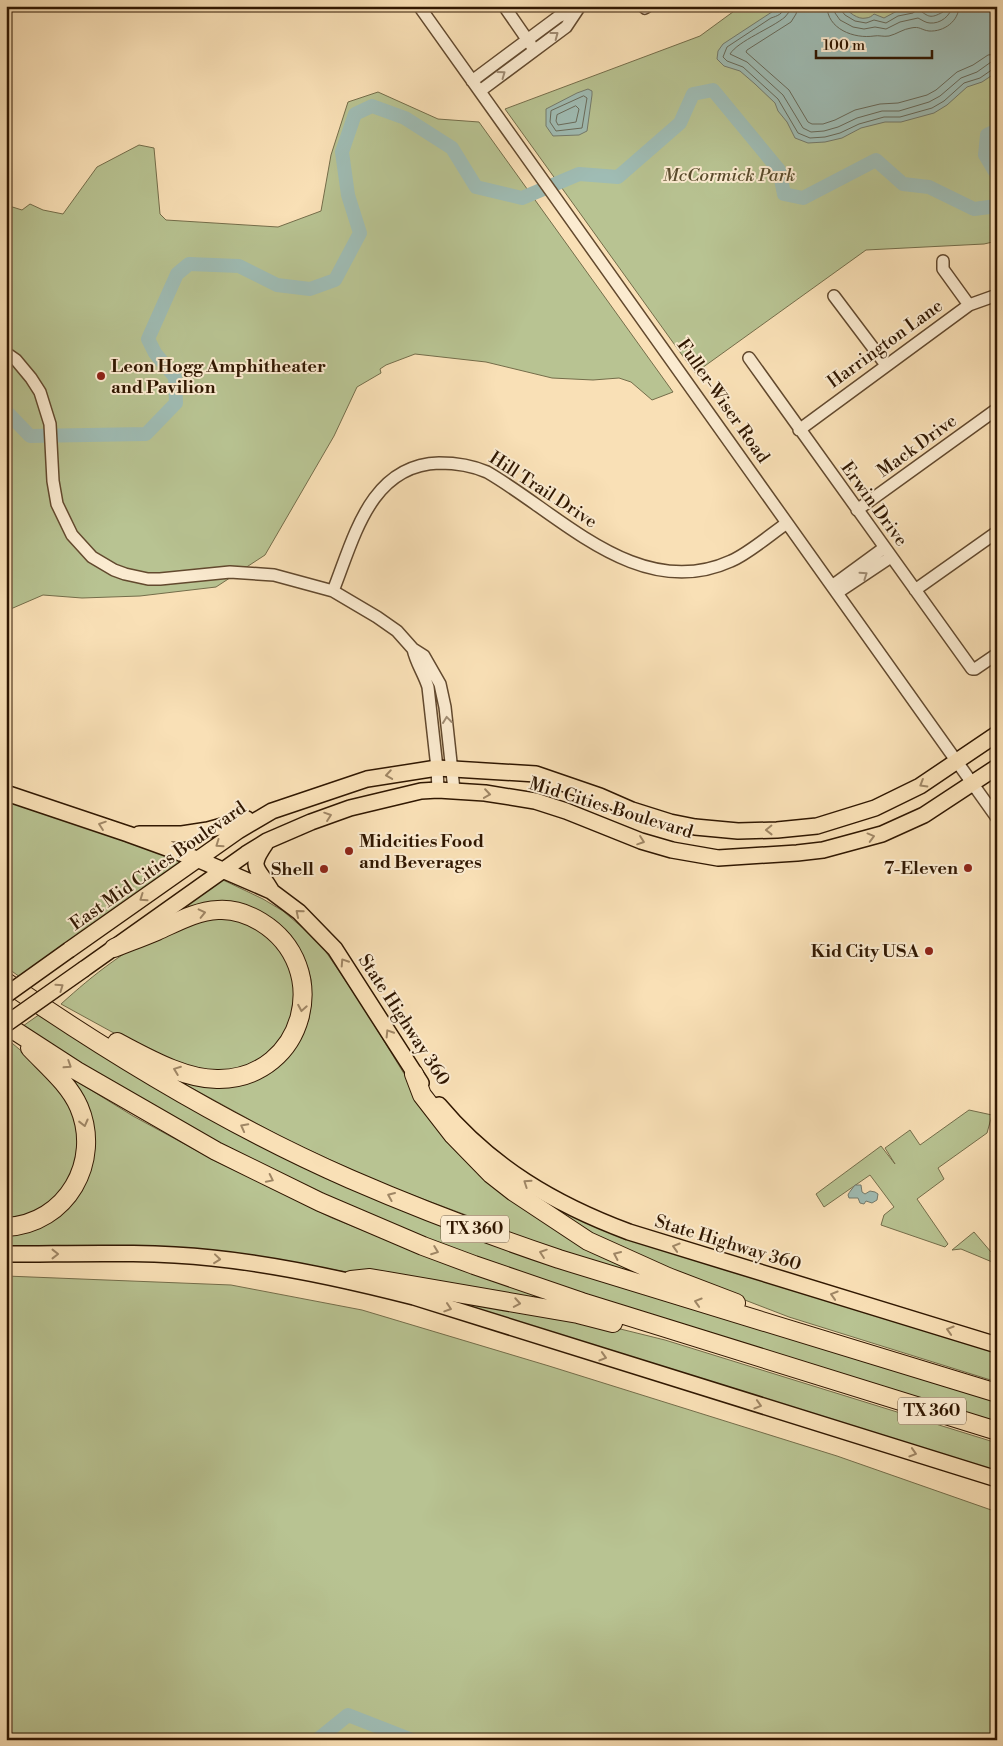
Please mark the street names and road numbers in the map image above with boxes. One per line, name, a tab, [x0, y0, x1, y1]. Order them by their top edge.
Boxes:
street label: Harrington Lane	[823, 294, 947, 394]
street label: Fuller-Wiser Road	[672, 334, 775, 468]
street label: Mack Drive	[873, 409, 961, 483]
street label: Hill Trail Drive	[485, 447, 601, 533]
street label: Erwin Drive	[835, 457, 913, 551]
street label: Mid Cities Boulevard	[526, 772, 696, 844]
street label: East Mid Cities Boulevard	[65, 796, 251, 936]
street label: State Highway 360	[353, 950, 455, 1090]
street label: State Highway 360	[652, 1210, 804, 1276]
road number: TX 360	[441, 1216, 509, 1242]
road number: TX 360	[898, 1398, 966, 1424]

